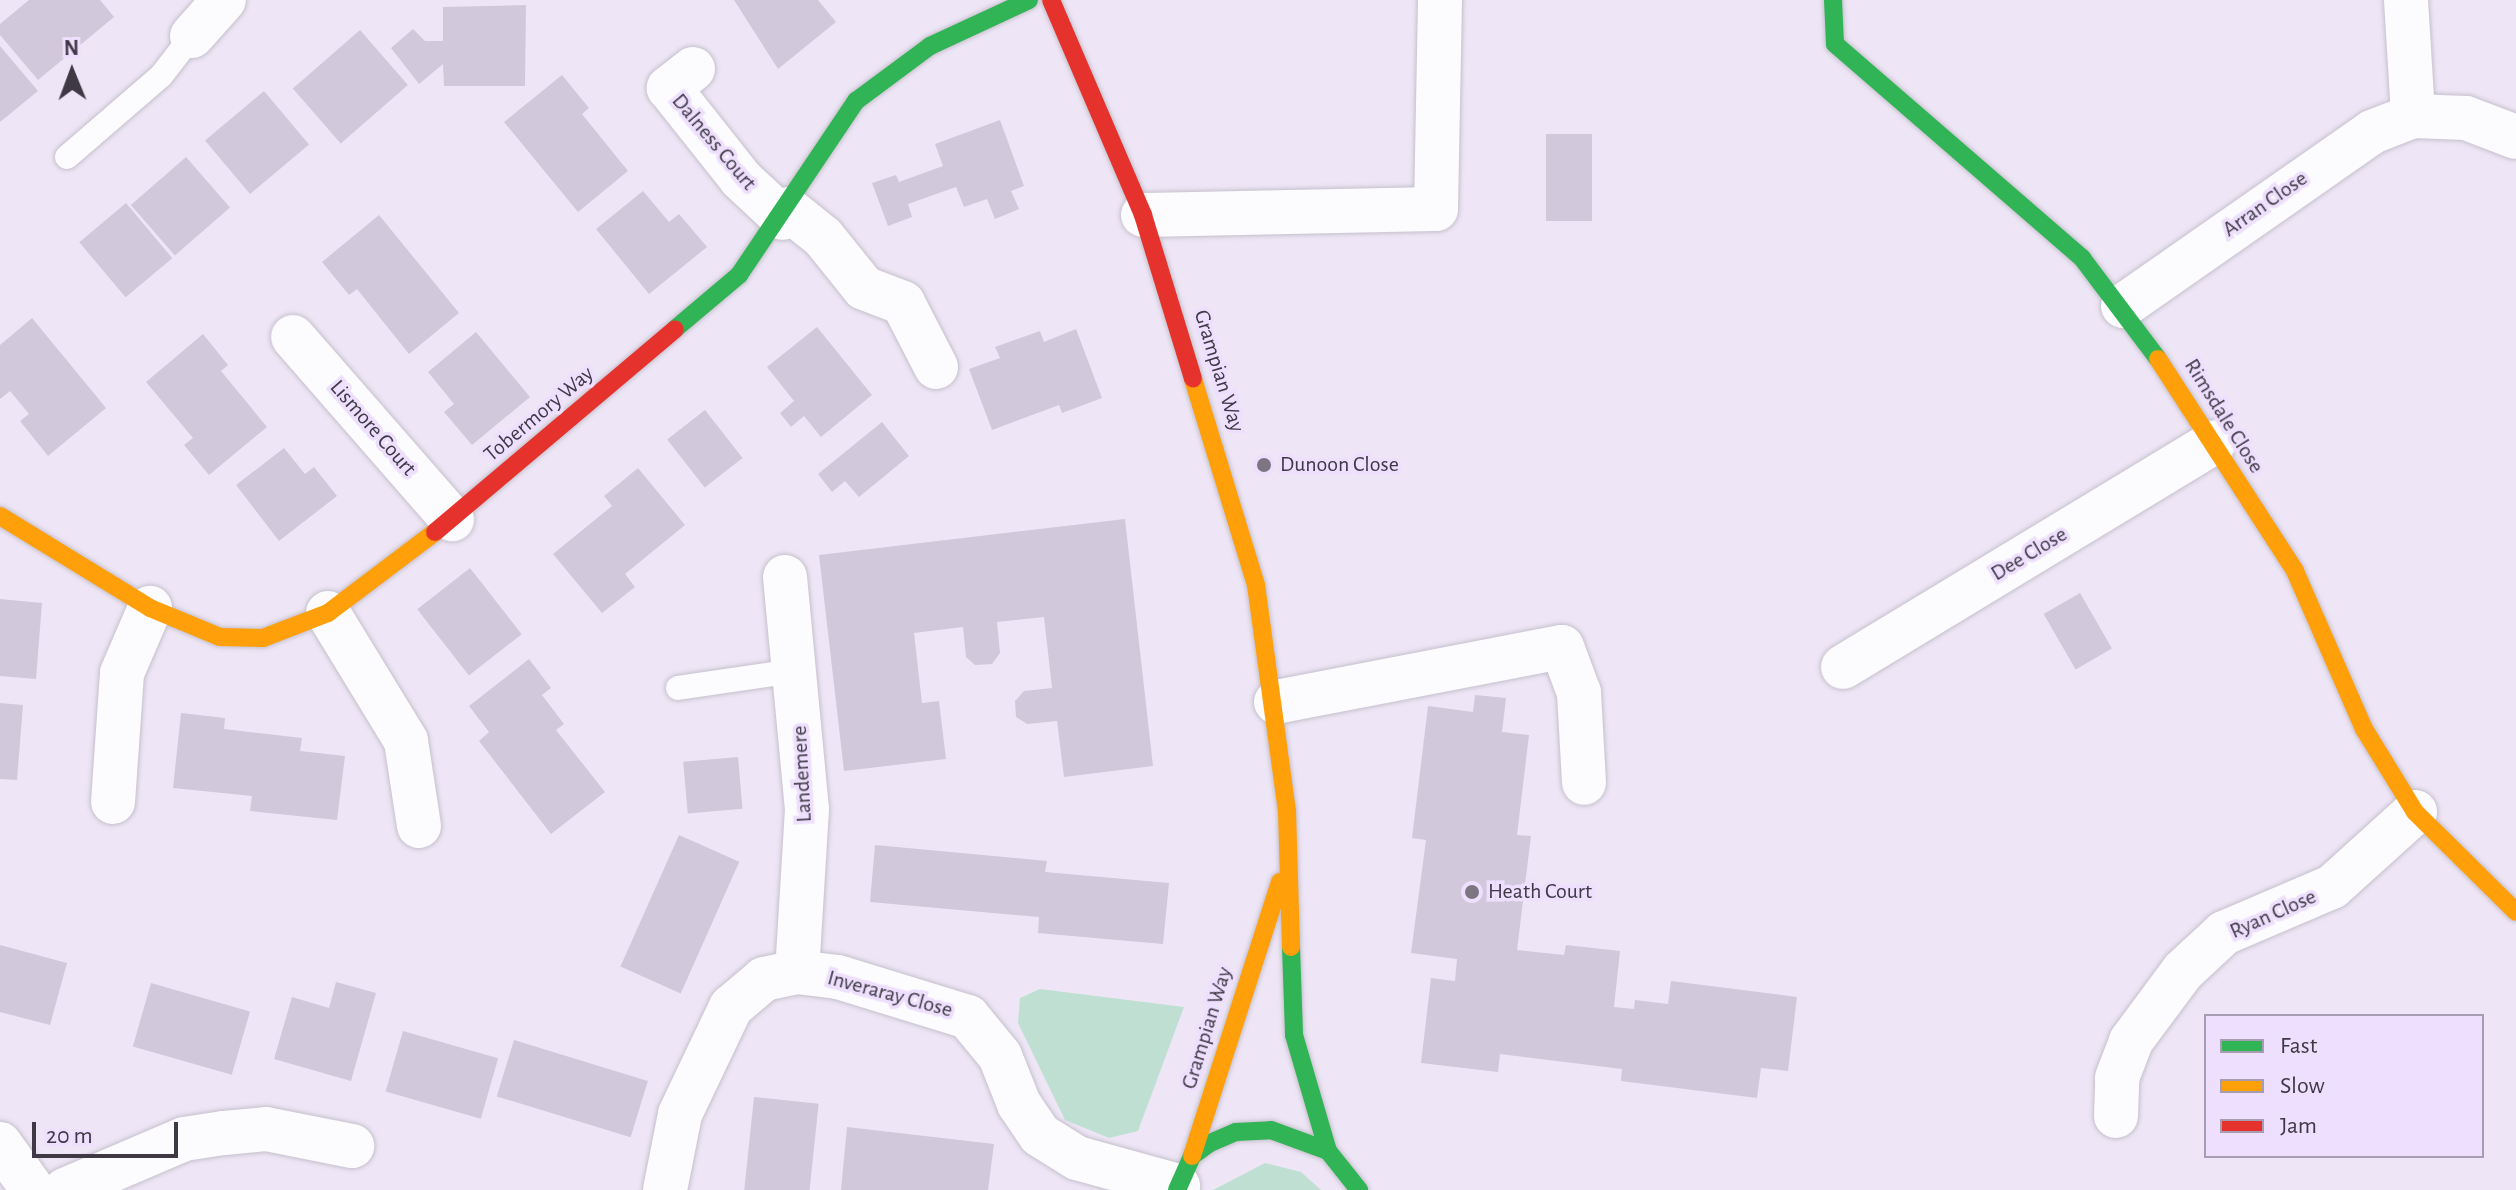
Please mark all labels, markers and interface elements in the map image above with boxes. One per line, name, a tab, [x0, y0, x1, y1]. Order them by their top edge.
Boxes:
north arrow	[32, 32, 112, 112]
text: N	[64, 37, 79, 59]
street label: Dalness Court	[666, 88, 762, 196]
street label: Arran Close	[2218, 165, 2312, 243]
street label: Grampian Way	[1188, 307, 1250, 435]
street label: Rimsdale Close	[2178, 354, 2270, 478]
street label: Tobermory Way	[479, 361, 599, 467]
street label: Lismore Court	[324, 375, 422, 481]
place label: Dunoon Close	[1280, 452, 1399, 478]
marker: Dunoon Close	[1255, 456, 1273, 474]
street label: Dee Close	[1986, 521, 2072, 587]
street label: Landemere	[786, 725, 818, 823]
place label: Heath Court	[1488, 879, 1592, 905]
marker: Heath Court	[1463, 883, 1481, 901]
street label: Ryan Close	[2226, 883, 2320, 945]
street label: Grampian Way	[1176, 964, 1238, 1092]
street label: Inveraray Close	[825, 965, 955, 1023]
legend	[2204, 1014, 2484, 1158]
text: Fast	[2280, 1034, 2317, 1058]
text: Slow	[2280, 1074, 2325, 1098]
scale bar	[36, 1106, 182, 1156]
text: Jam	[2280, 1114, 2317, 1138]
text: 20 m	[46, 1124, 93, 1148]

